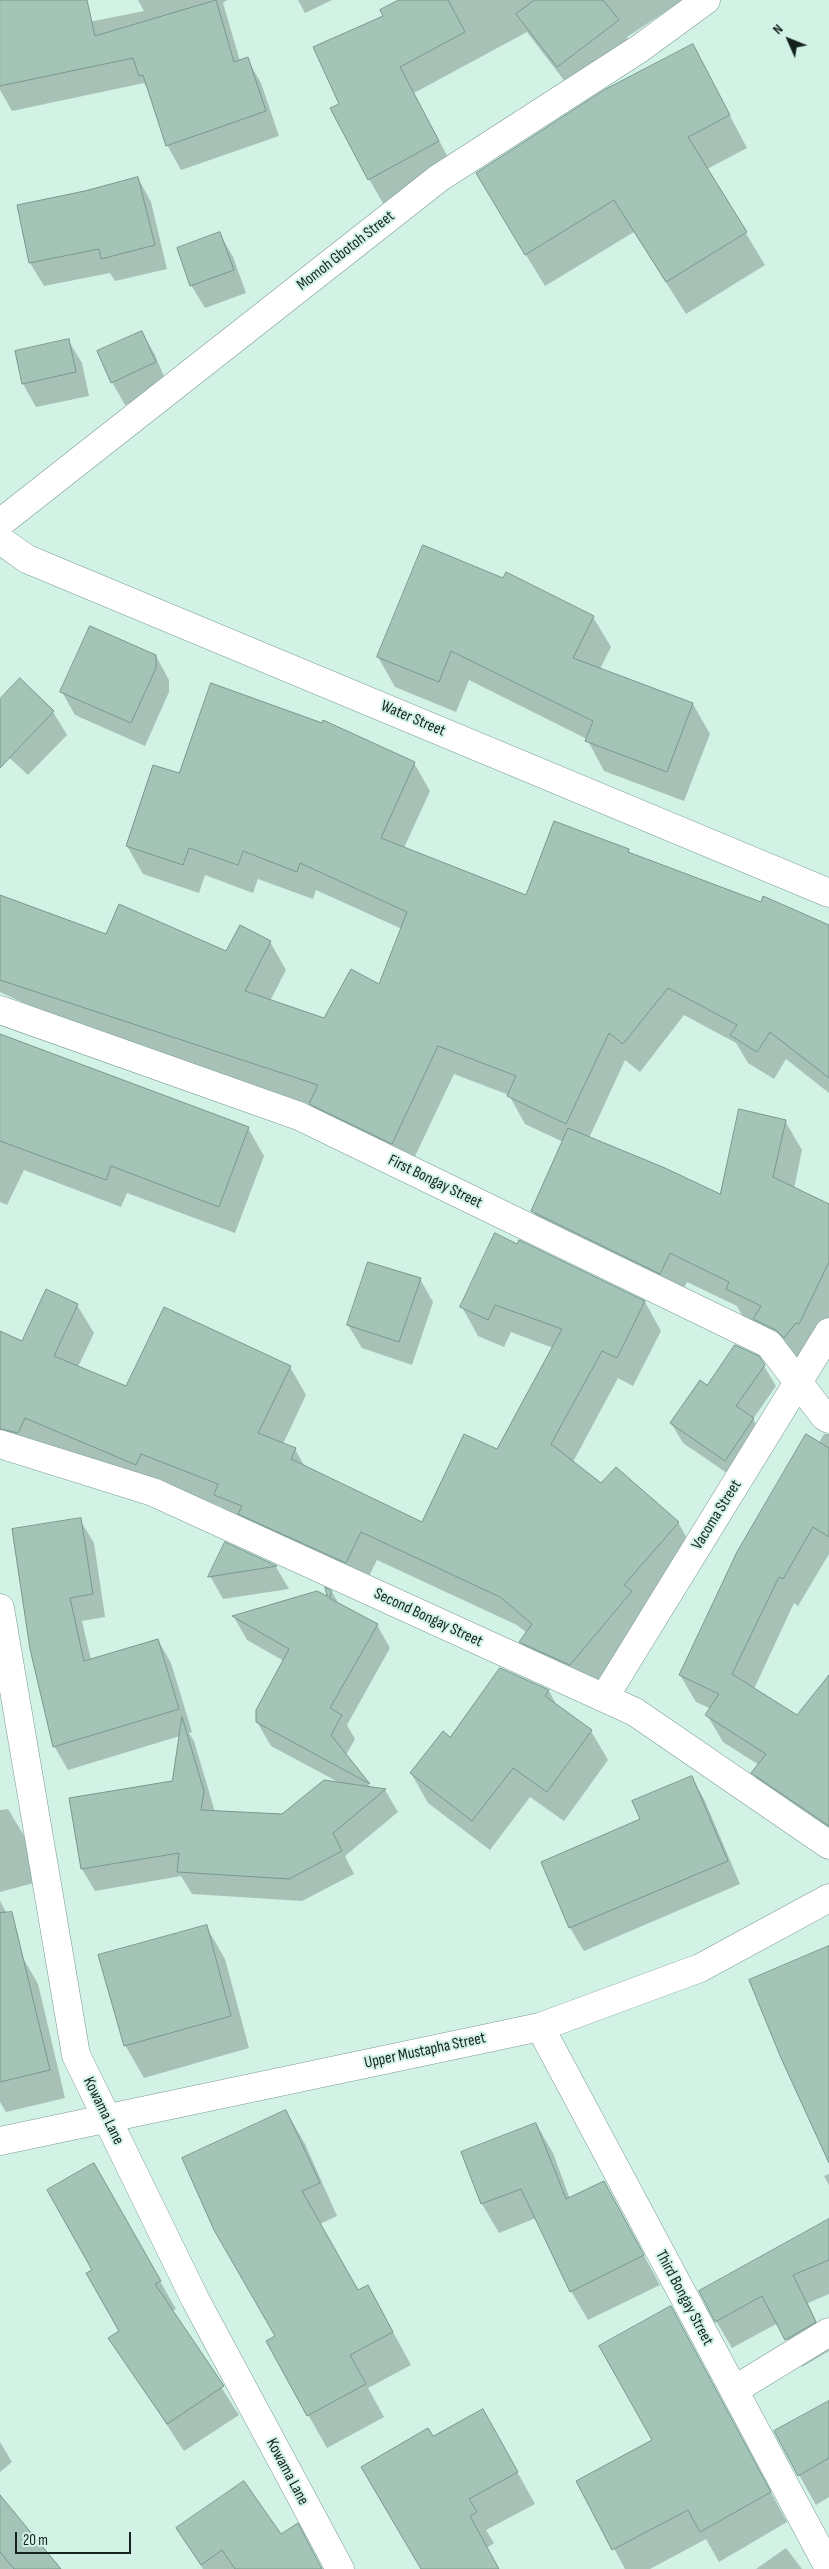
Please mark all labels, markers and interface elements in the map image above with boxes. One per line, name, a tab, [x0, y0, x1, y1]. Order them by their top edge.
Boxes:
north arrow	[764, 15, 814, 65]
text: N	[769, 21, 787, 38]
street label: Momoh Gbotoh Street	[293, 207, 399, 295]
street label: Water Street	[378, 697, 448, 741]
street label: First Bongay Street	[385, 1151, 485, 1213]
street label: Vacoma Street	[688, 1477, 746, 1553]
street label: Second Bongay Street	[371, 1584, 485, 1652]
street label: Upper Mustapha Street	[363, 2029, 487, 2073]
street label: Kowama Lane	[78, 2074, 128, 2148]
street label: Third Bongay Street	[651, 2247, 717, 2349]
street label: Kowama Lane	[261, 2435, 313, 2509]
scale bar	[18, 2522, 134, 2554]
text: 20 m	[23, 2531, 48, 2550]

